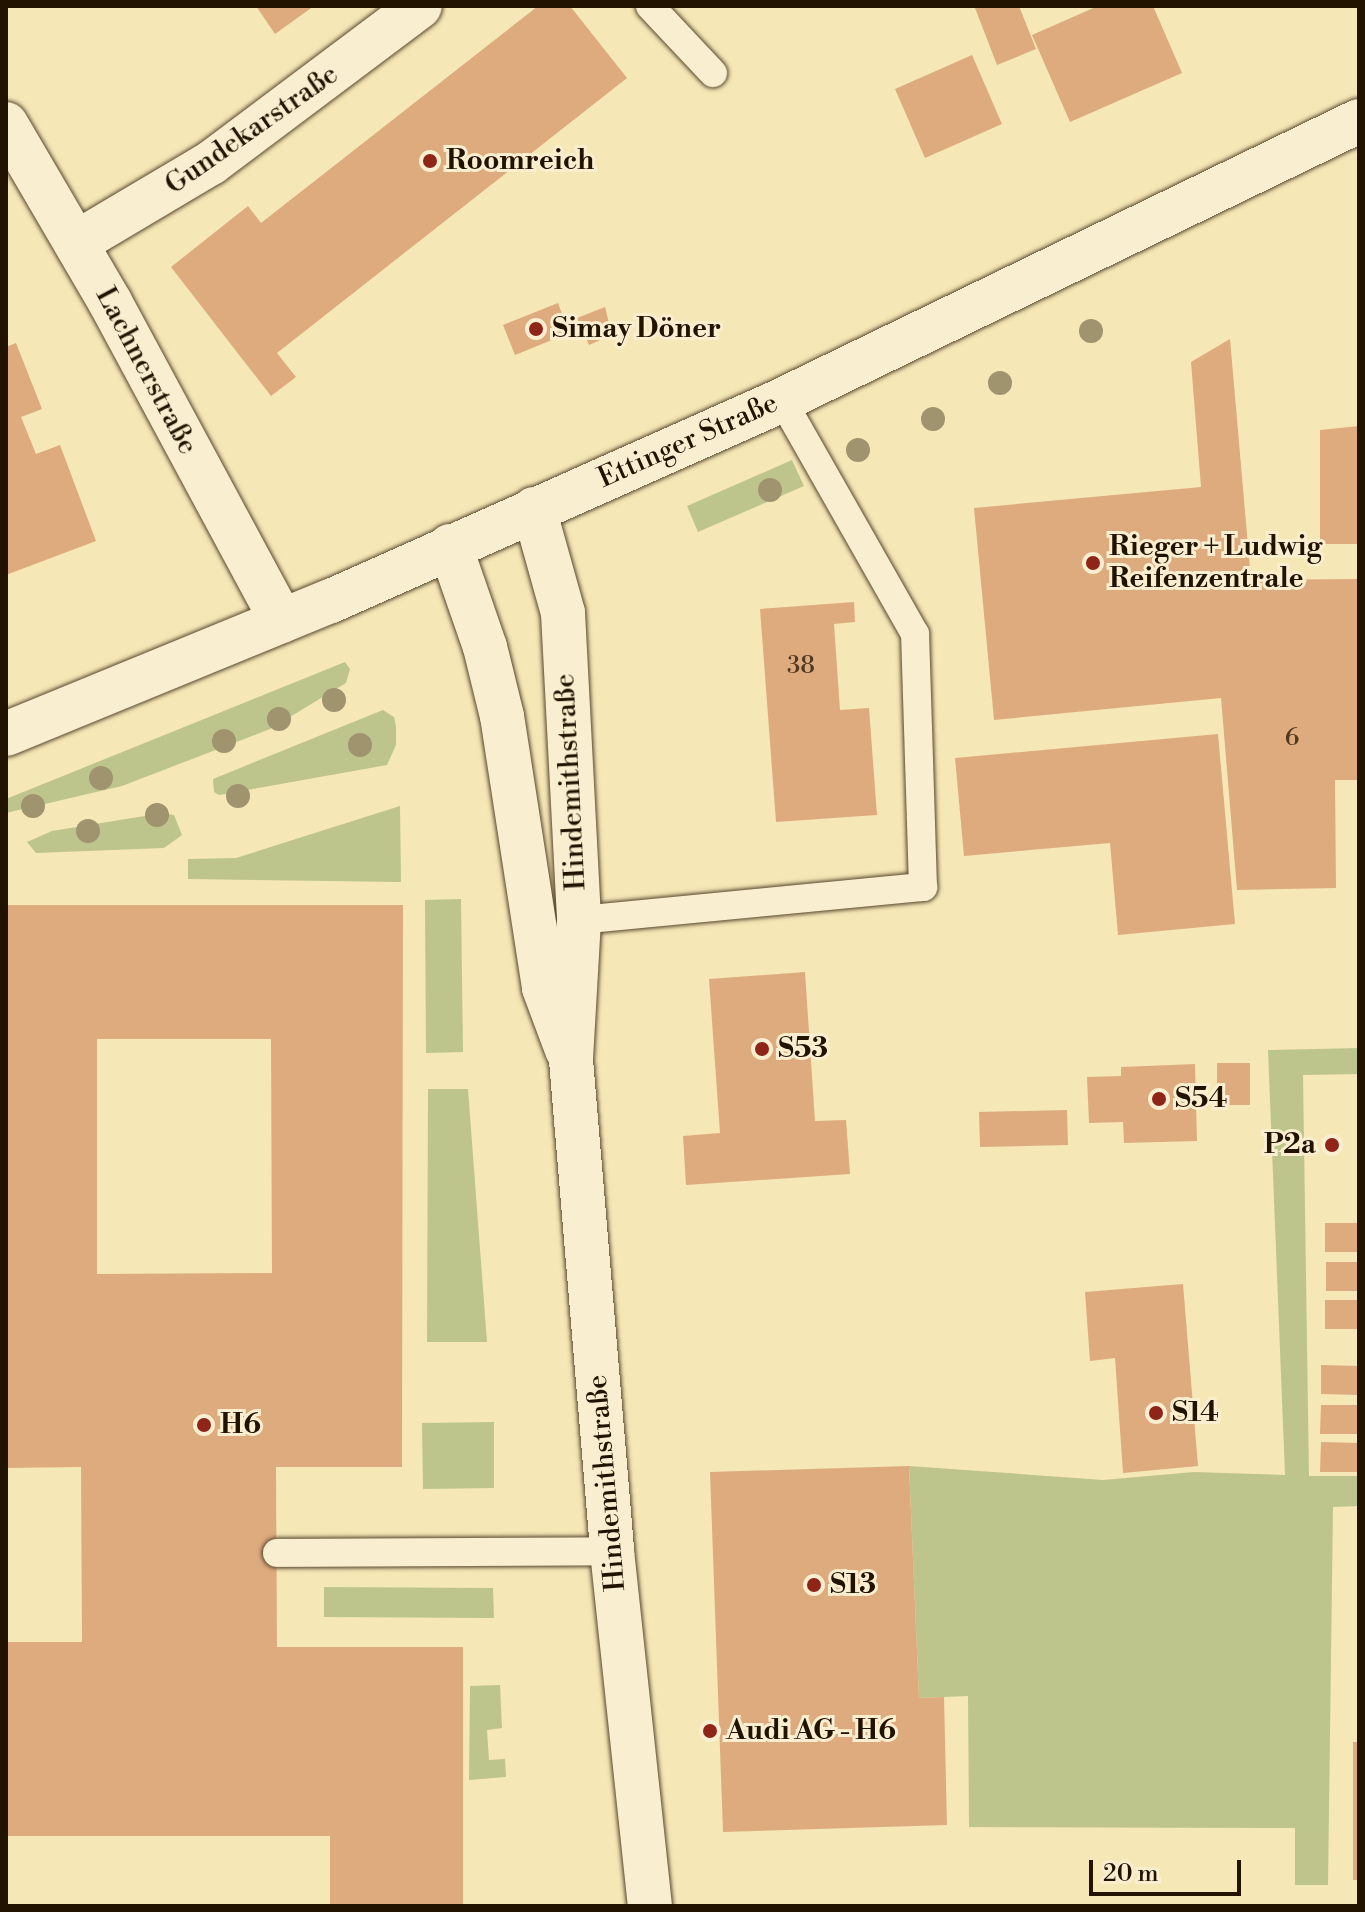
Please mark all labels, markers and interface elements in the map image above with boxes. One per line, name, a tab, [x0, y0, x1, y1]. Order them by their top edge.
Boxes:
street label: Gundekarstraße	[159, 58, 345, 202]
place label: Roomreich	[446, 144, 594, 178]
marker: Roomreich	[421, 152, 439, 170]
street label: Lachnerstraße	[88, 282, 204, 460]
place label: Simay Döner	[552, 312, 721, 346]
marker: Simay Döner	[527, 320, 545, 338]
street label: Ettinger Straße	[593, 386, 783, 496]
place label: Rieger + Ludwig Reifenzentrale	[1109, 530, 1322, 596]
marker: Rieger + Ludwig Reifenzentrale	[1084, 554, 1102, 572]
house number: 38	[787, 653, 815, 681]
street label: Hindemithstraße	[549, 673, 593, 891]
house number: 6	[1285, 725, 1299, 753]
place label: S53	[778, 1032, 828, 1066]
marker: S53	[753, 1040, 771, 1058]
place label: S54	[1175, 1082, 1227, 1116]
marker: S54	[1150, 1090, 1168, 1108]
place label: P2a	[1264, 1128, 1316, 1162]
marker: P2a	[1323, 1136, 1341, 1154]
street label: Hindemithstraße	[581, 1373, 633, 1593]
place label: S14	[1172, 1396, 1219, 1430]
marker: S14	[1147, 1404, 1165, 1422]
place label: H6	[220, 1408, 261, 1442]
marker: H6	[195, 1416, 213, 1434]
place label: S13	[830, 1568, 876, 1602]
marker: S13	[805, 1576, 823, 1594]
place label: Audi AG - H6	[726, 1714, 896, 1748]
marker: Audi AG - H6	[701, 1722, 719, 1740]
scale bar	[1093, 1844, 1245, 1894]
text: 20 m	[1103, 1859, 1159, 1889]

